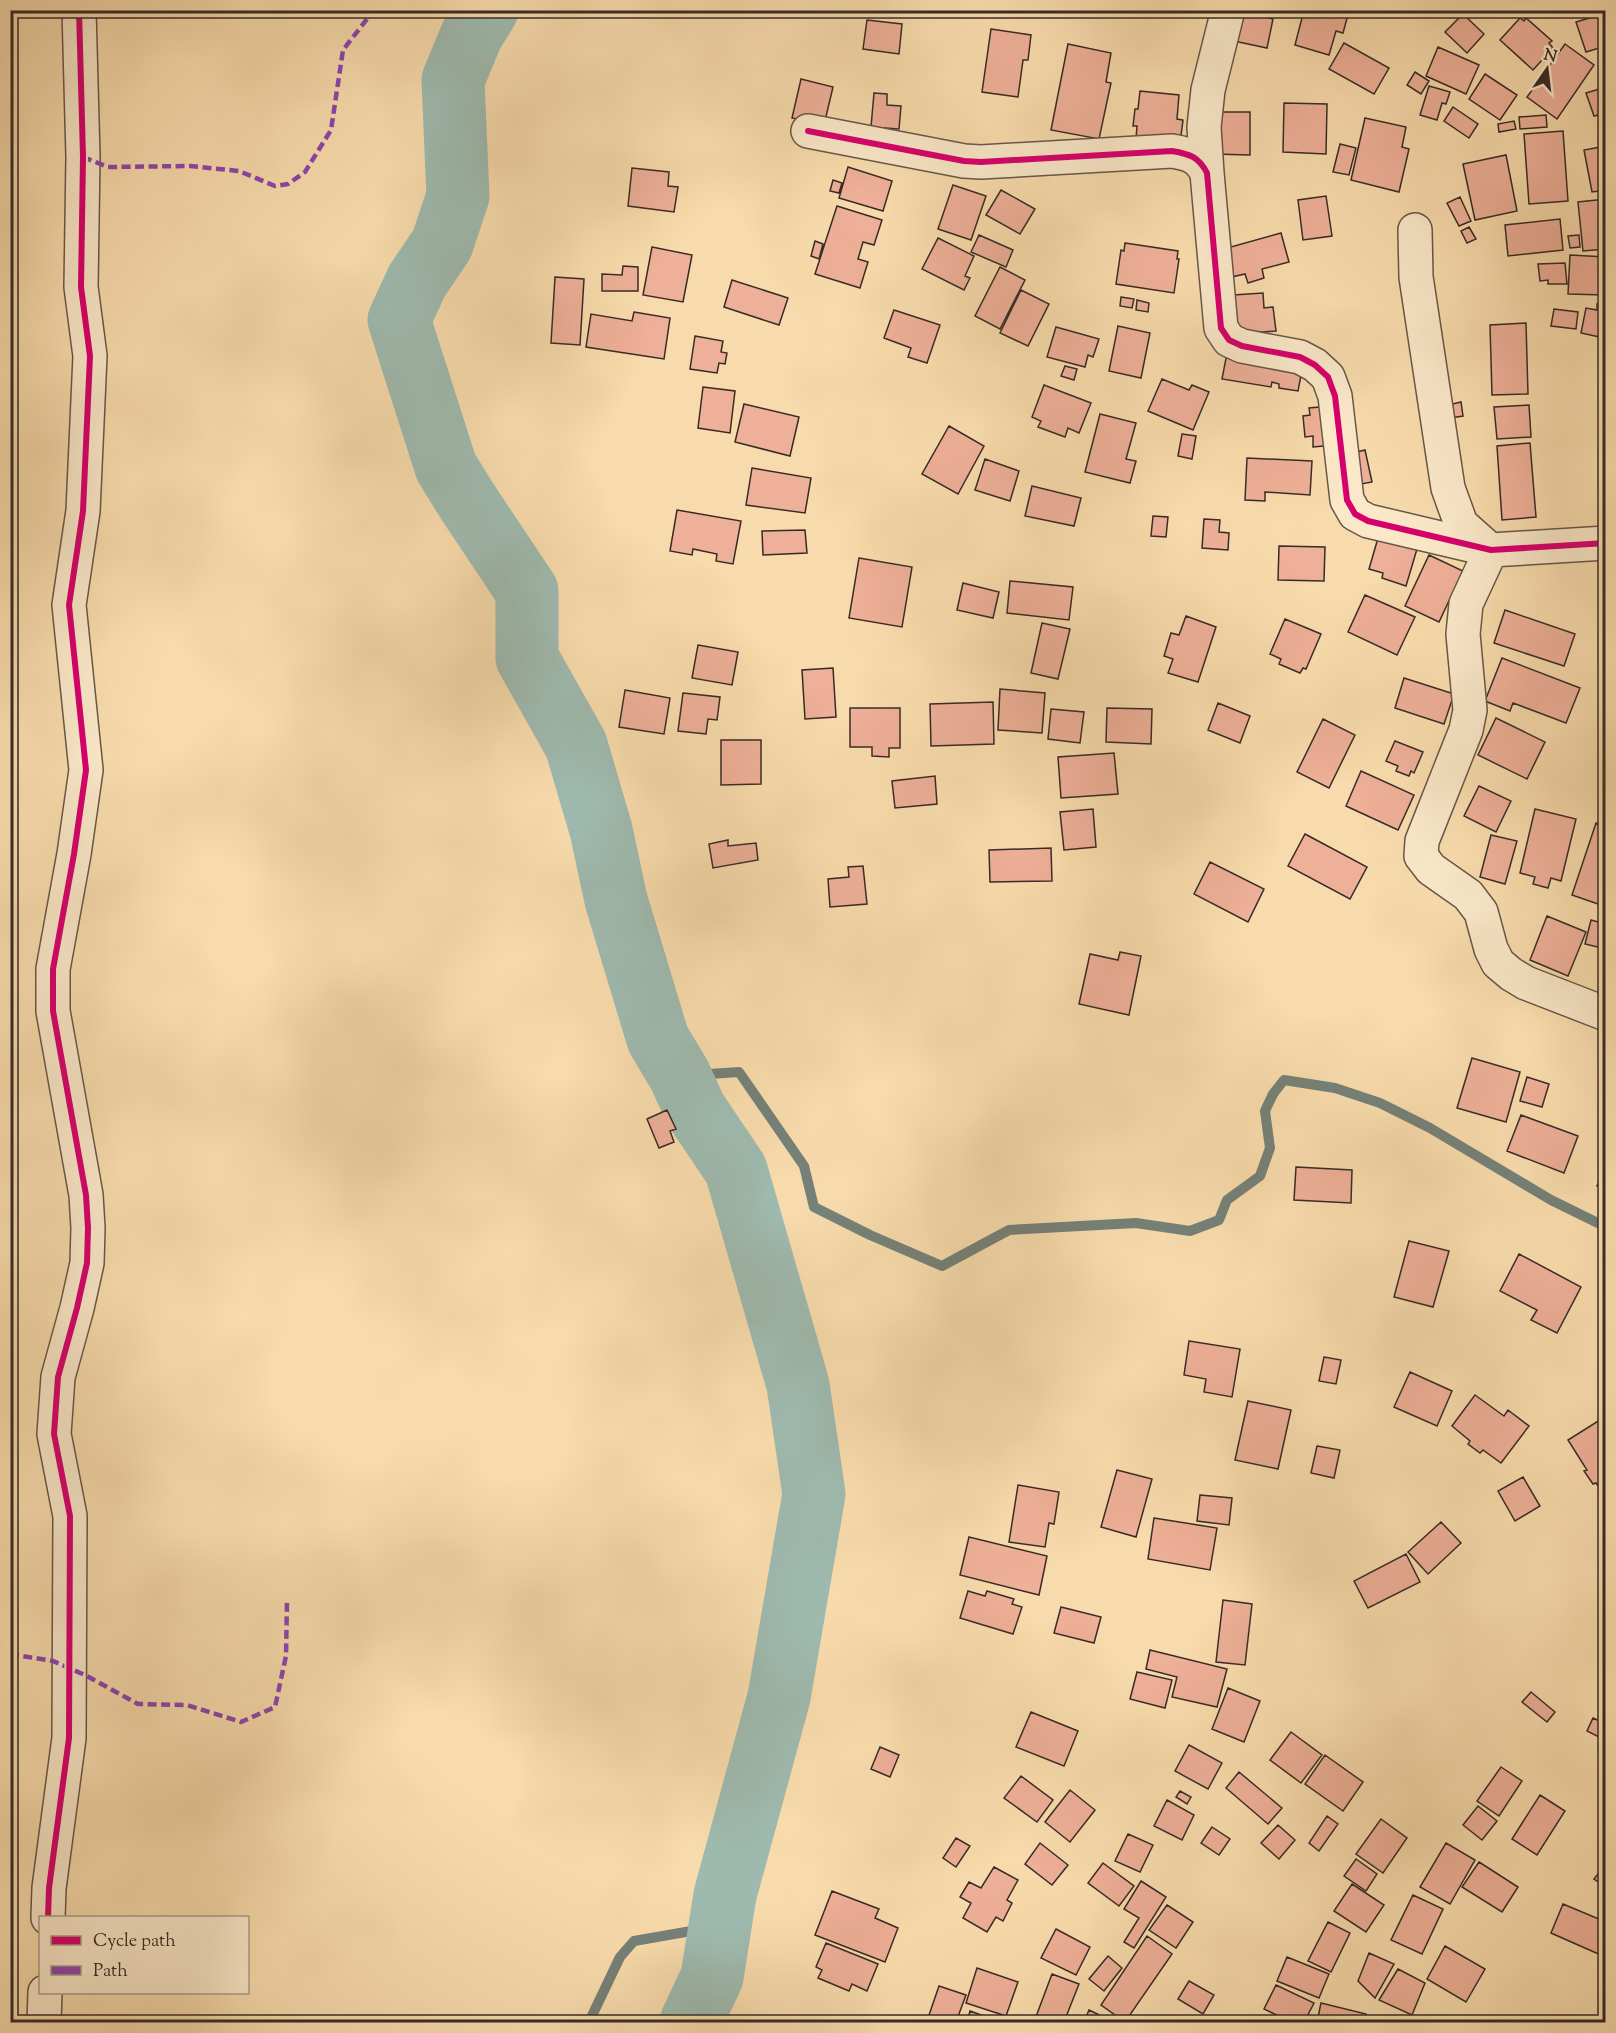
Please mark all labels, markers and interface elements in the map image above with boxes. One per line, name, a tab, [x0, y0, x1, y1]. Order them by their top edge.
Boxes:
north arrow	[1517, 39, 1577, 99]
text: N	[1541, 44, 1559, 70]
legend	[39, 1916, 249, 1994]
text: Cycle path	[93, 1929, 176, 1955]
text: Path	[93, 1959, 128, 1985]

